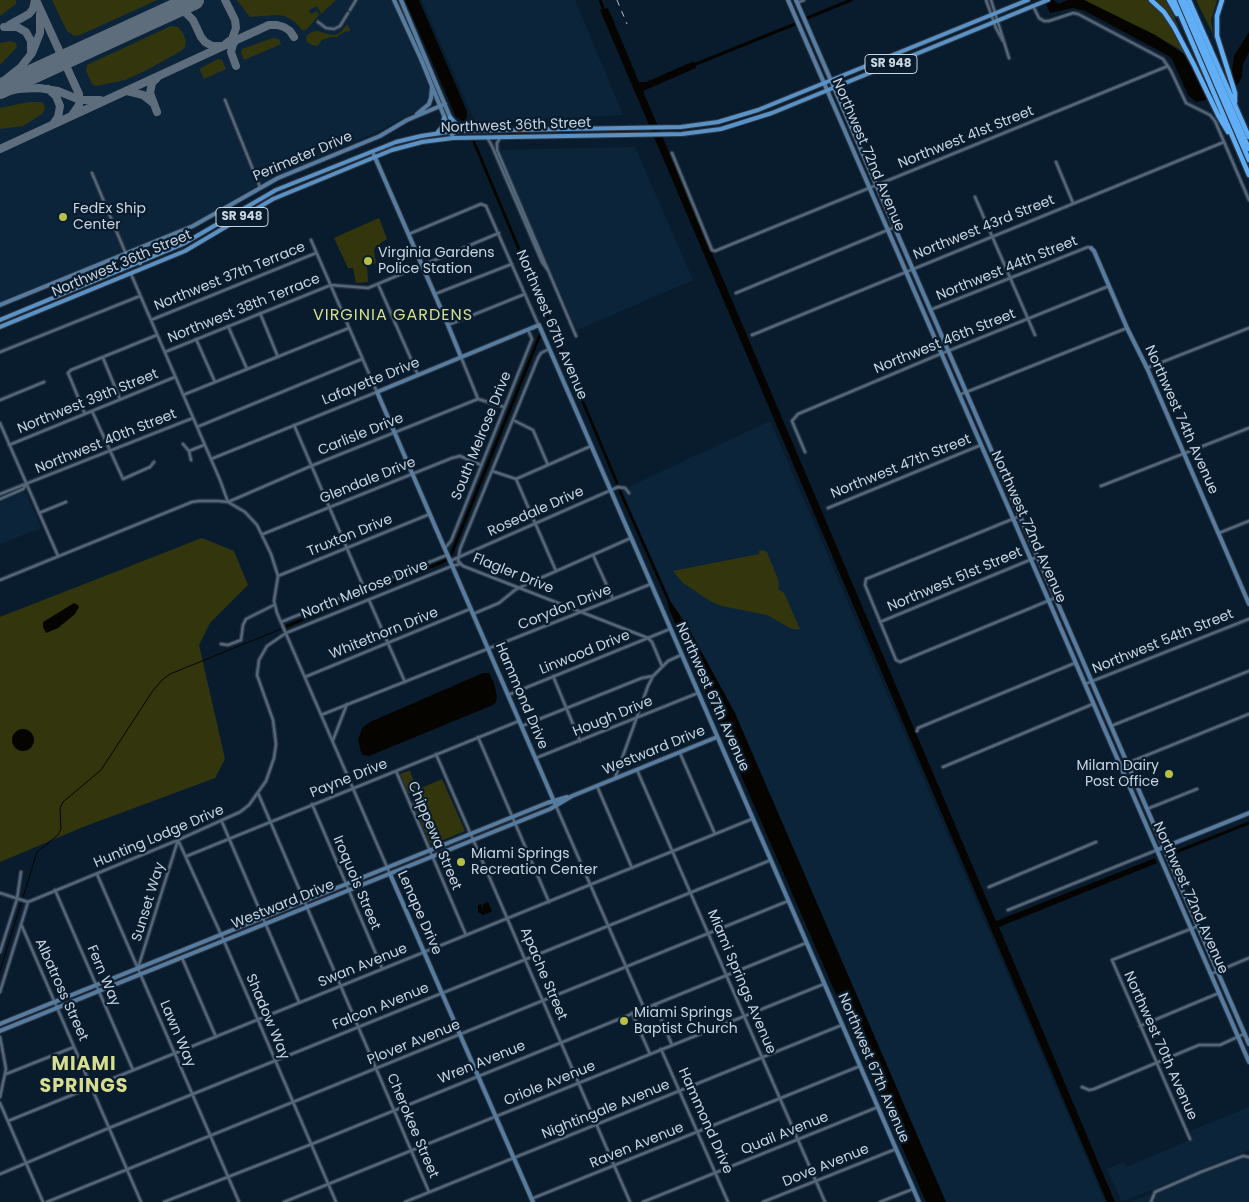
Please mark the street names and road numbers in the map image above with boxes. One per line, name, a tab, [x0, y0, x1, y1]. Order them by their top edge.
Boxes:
road number: SR 948	[865, 54, 917, 74]
street label: Northwest 72nd Avenue	[828, 76, 908, 234]
street label: Northwest 41st Street	[896, 103, 1036, 173]
street label: Northwest 36th Street	[441, 115, 591, 137]
street label: Perimeter Drive	[251, 128, 355, 186]
street label: Northwest 43rd Street	[911, 192, 1057, 264]
road number: SR 948	[216, 208, 268, 226]
street label: Northwest 36th Street	[50, 227, 194, 301]
street label: Northwest 44th Street	[934, 233, 1080, 305]
street label: Northwest 37th Terrace	[152, 239, 308, 315]
street label: Northwest 67th Avenue	[512, 247, 590, 403]
street label: Northwest 38th Terrace	[165, 271, 323, 347]
street label: Northwest 46th Street	[872, 306, 1018, 378]
street label: Northwest 74th Avenue	[1141, 343, 1221, 497]
street label: Lafayette Drive	[320, 355, 422, 409]
street label: Northwest 39th Street	[15, 366, 161, 438]
street label: South Melrose Drive	[449, 369, 515, 503]
street label: Northwest 40th Street	[33, 406, 179, 478]
street label: Carlisle Drive	[316, 410, 406, 460]
street label: Northwest 47th Street	[828, 431, 974, 503]
street label: Northwest 72nd Avenue	[987, 448, 1069, 606]
street label: Glendale Drive	[318, 454, 418, 508]
street label: Rosedale Drive	[485, 483, 587, 541]
street label: Truxton Drive	[305, 511, 395, 561]
street label: Northwest 51st Street	[885, 544, 1025, 616]
street label: Flagler Drive	[470, 550, 556, 598]
street label: North Melrose Drive	[299, 557, 431, 623]
street label: Corydon Drive	[516, 582, 614, 634]
street label: Whitethorn Drive	[327, 605, 441, 663]
street label: Northwest 54th Street	[1090, 606, 1236, 678]
street label: Northwest 67th Avenue	[672, 620, 752, 774]
street label: Linwood Drive	[537, 627, 633, 679]
street label: Hammond Drive	[491, 640, 551, 752]
street label: Hough Drive	[571, 693, 655, 741]
street label: Westward Drive	[600, 723, 708, 779]
street label: Payne Drive	[308, 756, 390, 802]
street label: Chippewa Street	[404, 779, 464, 893]
street label: Hunting Lodge Drive	[91, 802, 227, 872]
street label: Northwest 72nd Avenue	[1149, 819, 1231, 977]
street label: Iroquois Street	[329, 833, 383, 933]
street label: Sunset Way	[129, 860, 169, 944]
street label: Lenape Drive	[393, 868, 445, 958]
street label: Westward Drive	[229, 877, 337, 933]
street label: Miami Springs Avenue	[703, 907, 779, 1057]
street label: Apache Street	[516, 925, 570, 1023]
street label: Albatross Street	[31, 936, 91, 1044]
street label: Swan Avenue	[316, 941, 410, 991]
street label: Fern Way	[83, 943, 123, 1009]
street label: Northwest 70th Avenue	[1120, 969, 1200, 1123]
street label: Shadow Way	[241, 972, 293, 1062]
street label: Falcon Avenue	[330, 980, 432, 1034]
street label: Northwest 67th Avenue	[834, 990, 912, 1146]
street label: Lawn Way	[155, 998, 199, 1070]
street label: Plover Avenue	[365, 1017, 463, 1069]
street label: Wren Avenue	[436, 1038, 528, 1088]
street label: Oriole Avenue	[502, 1058, 598, 1110]
street label: Hammond Drive	[674, 1065, 736, 1177]
street label: Cherokee Street	[382, 1071, 442, 1181]
street label: Nightingale Avenue	[540, 1077, 672, 1143]
street label: Quail Avenue	[739, 1109, 831, 1159]
street label: Raven Avenue	[588, 1120, 686, 1172]
street label: Dove Avenue	[780, 1141, 872, 1191]

